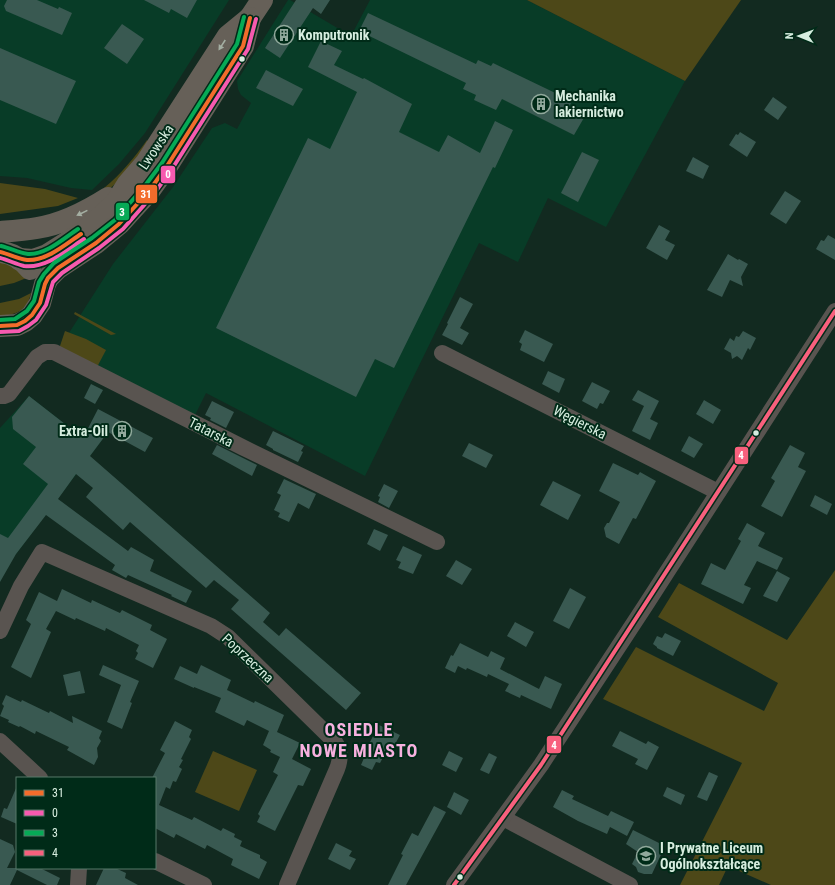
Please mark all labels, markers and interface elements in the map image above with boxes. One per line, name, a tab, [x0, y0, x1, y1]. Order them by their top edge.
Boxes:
north arrow	[779, 16, 819, 56]
building icon: Komputronik	[273, 24, 295, 46]
place label: Komputronik	[298, 27, 370, 43]
text: N	[783, 32, 796, 39]
one-way arrow	[218, 40, 226, 50]
unlabelled marker	[237, 54, 247, 64]
place label: Mechanika lakiernictwo	[555, 88, 624, 120]
building icon: Mechanika lakiernictwo	[530, 93, 552, 115]
street label: Lwowska	[135, 122, 177, 172]
line badge: 0	[160, 165, 176, 184]
text: 0	[165, 168, 171, 181]
line badge: 31	[135, 184, 158, 204]
text: 31	[140, 188, 152, 201]
line badge: 3	[115, 202, 130, 221]
text: 3	[119, 206, 125, 219]
one-way arrow	[76, 210, 88, 216]
street label: Węgierska	[551, 402, 609, 442]
street label: Tatarska	[186, 414, 236, 450]
building icon: Extra-Oil	[111, 420, 133, 442]
place label: Extra-Oil	[59, 423, 108, 439]
unlabelled marker	[751, 428, 761, 438]
line badge: 4	[734, 446, 749, 465]
text: 4	[738, 449, 744, 462]
street label: Poprzeczna	[219, 630, 277, 686]
district label: OSIEDLE NOWE MIASTO	[300, 719, 418, 761]
line badge: 4	[546, 735, 562, 754]
text: 4	[551, 739, 557, 752]
legend	[16, 777, 156, 869]
text: 31	[52, 786, 64, 800]
text: 0	[52, 806, 58, 820]
text: 3	[52, 826, 58, 840]
place label: I Prywatne Liceum Ogólnokształcące	[660, 840, 763, 872]
school or university icon: I Prywatne Liceum Ogólnokształcące	[635, 845, 657, 867]
text: 4	[52, 846, 58, 860]
unlabelled marker	[455, 872, 465, 882]

